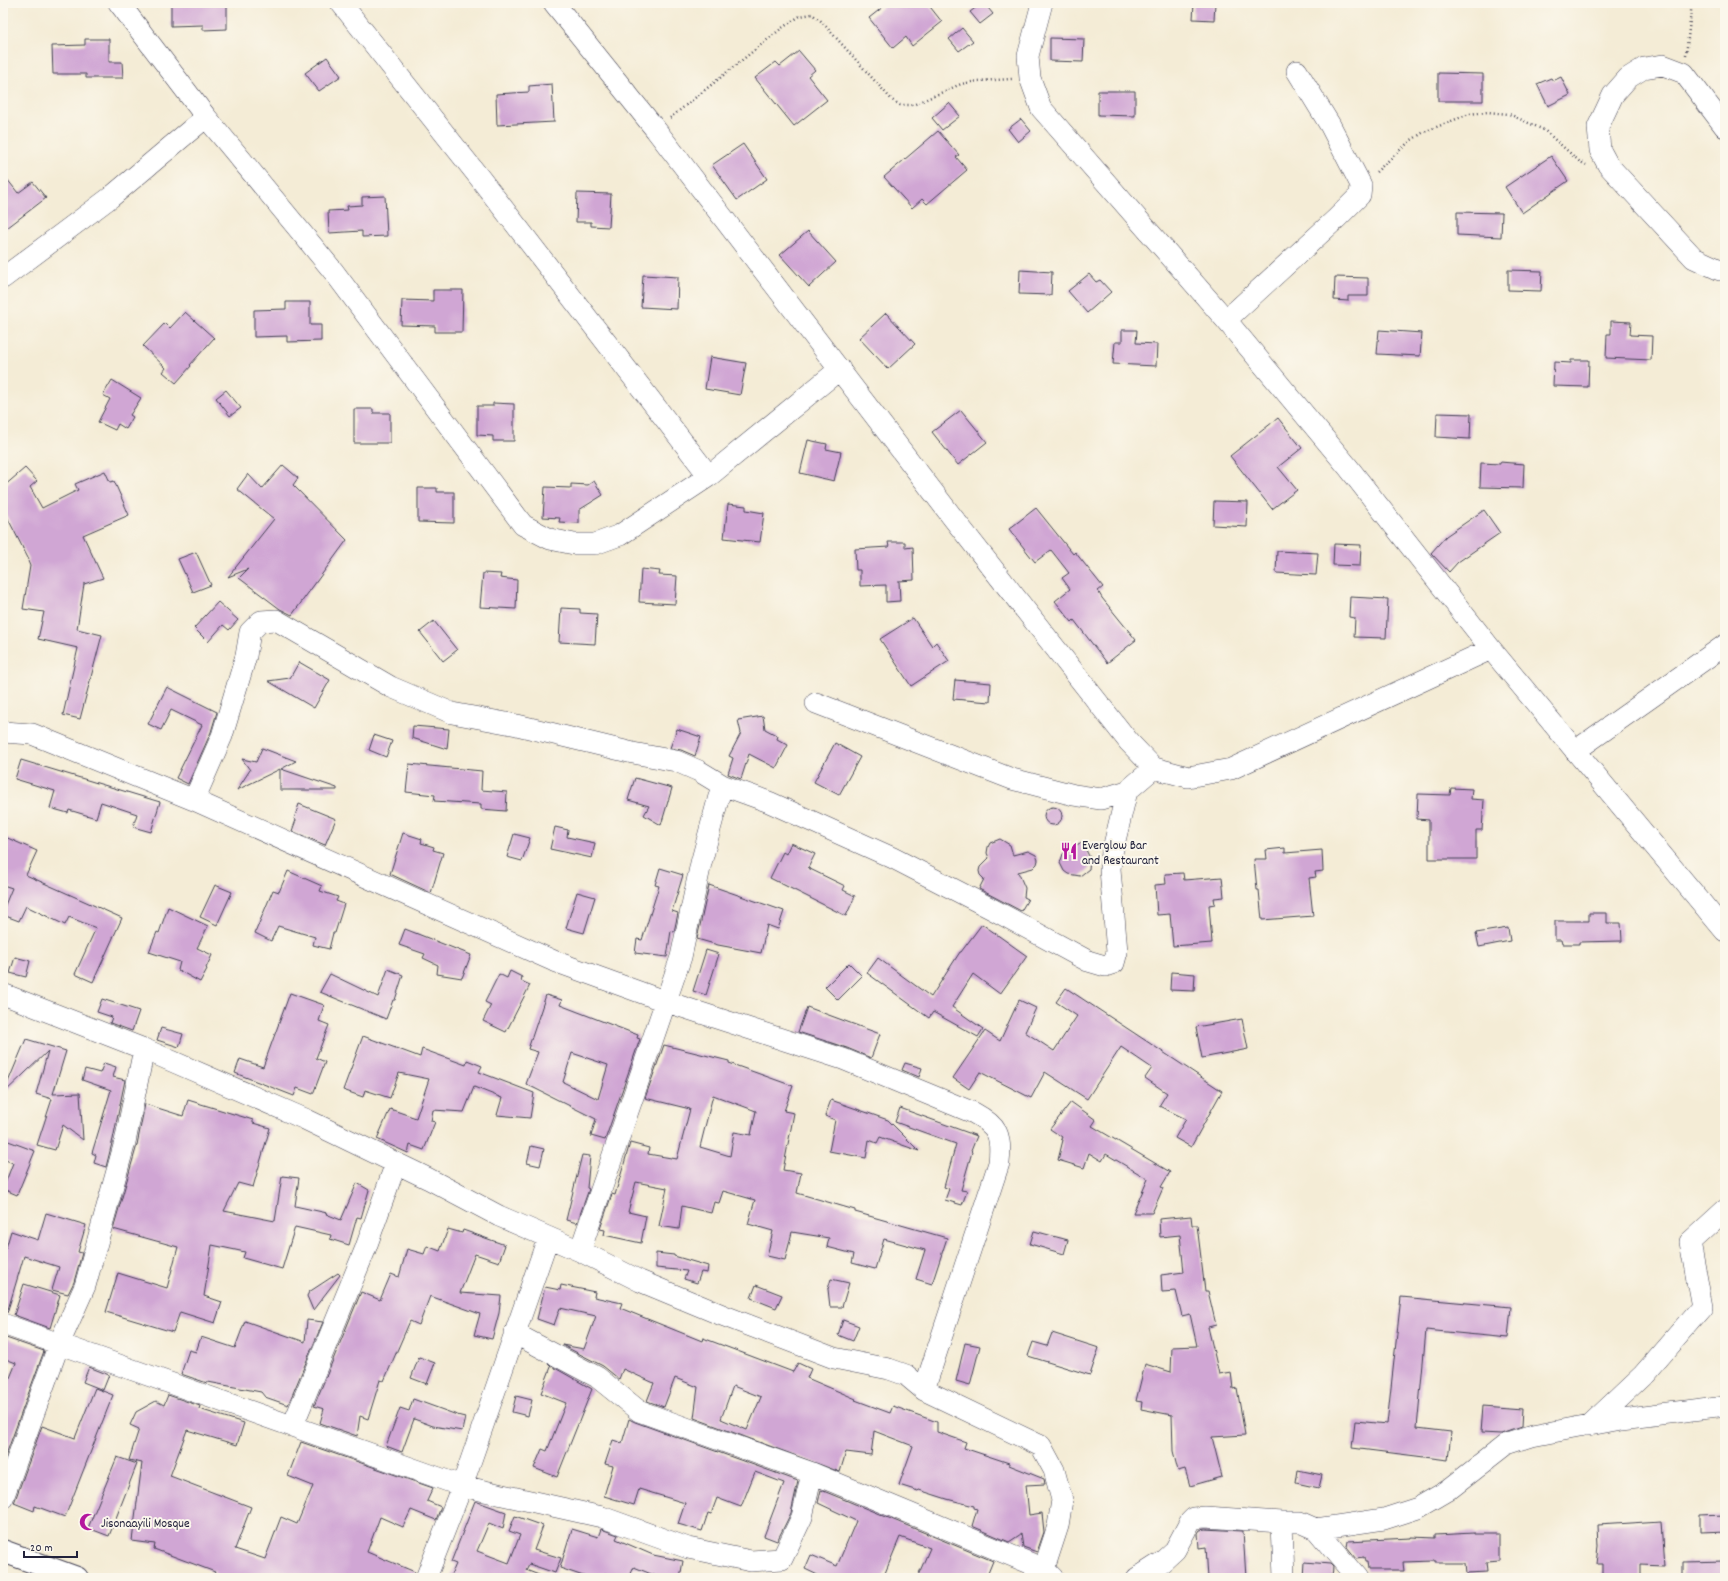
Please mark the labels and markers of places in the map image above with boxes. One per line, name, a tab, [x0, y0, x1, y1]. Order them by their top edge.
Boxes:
place label: Everglow Bar and Restaurant	[1082, 837, 1159, 871]
restaurant icon: Everglow Bar and Restaurant	[1059, 841, 1079, 861]
mosque icon: Jisonaayili Mosque	[78, 1512, 98, 1532]
place label: Jisonaayili Mosque	[101, 1515, 190, 1534]

